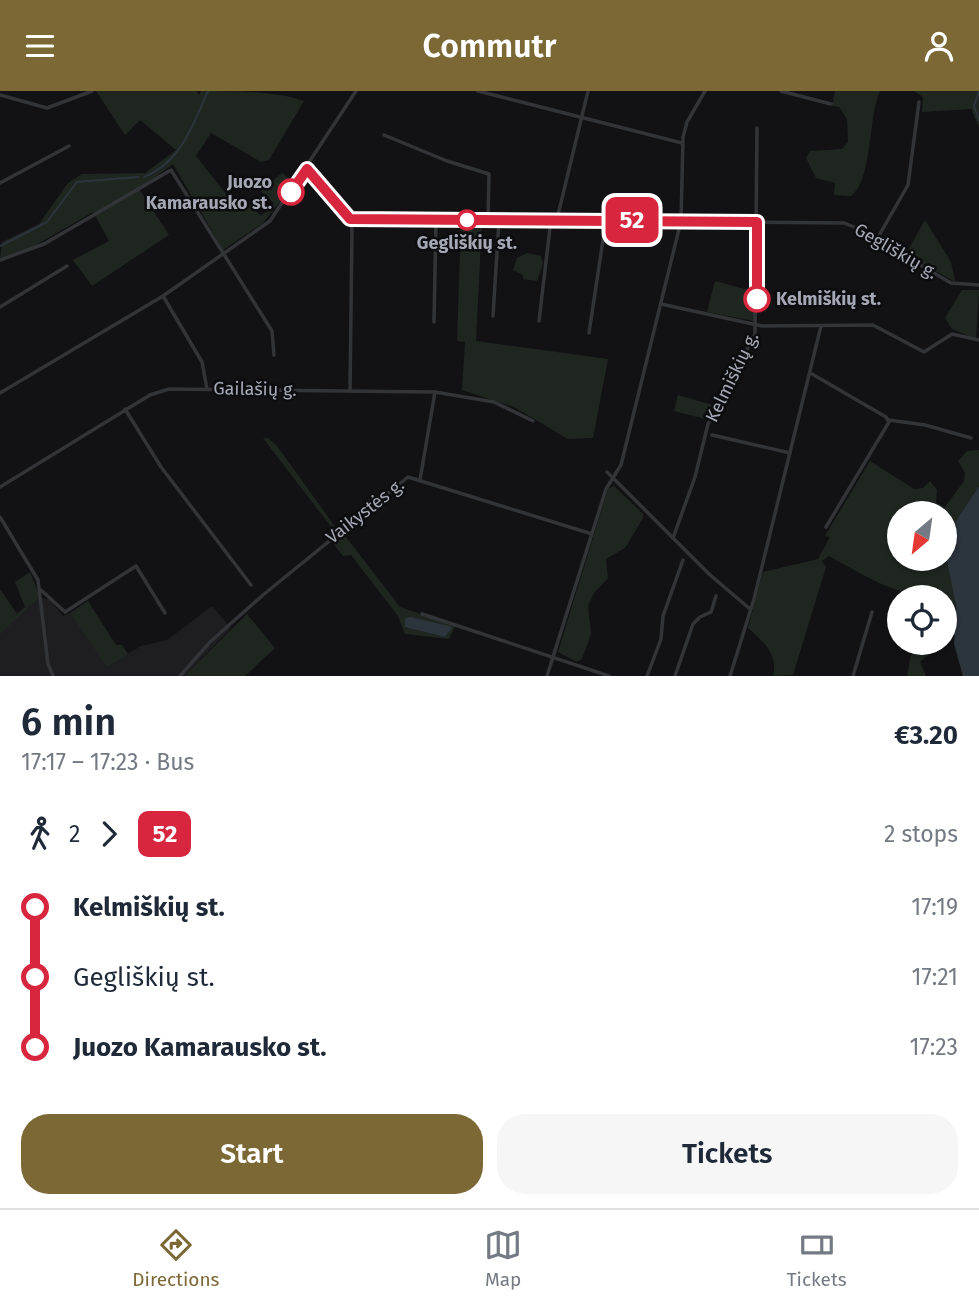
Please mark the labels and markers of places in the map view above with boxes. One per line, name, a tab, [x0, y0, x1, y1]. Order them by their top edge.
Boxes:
place label: Juozo Kamarausko st.	[146, 171, 272, 214]
marker: Juozo Kamarausko st.	[278, 179, 304, 205]
marker: Gegliškių st.	[457, 210, 477, 230]
place label: Gegliškių st.	[417, 232, 517, 254]
marker: Kelmiškių st.	[744, 286, 770, 312]
place label: Kelmiškių st.	[776, 288, 881, 310]

